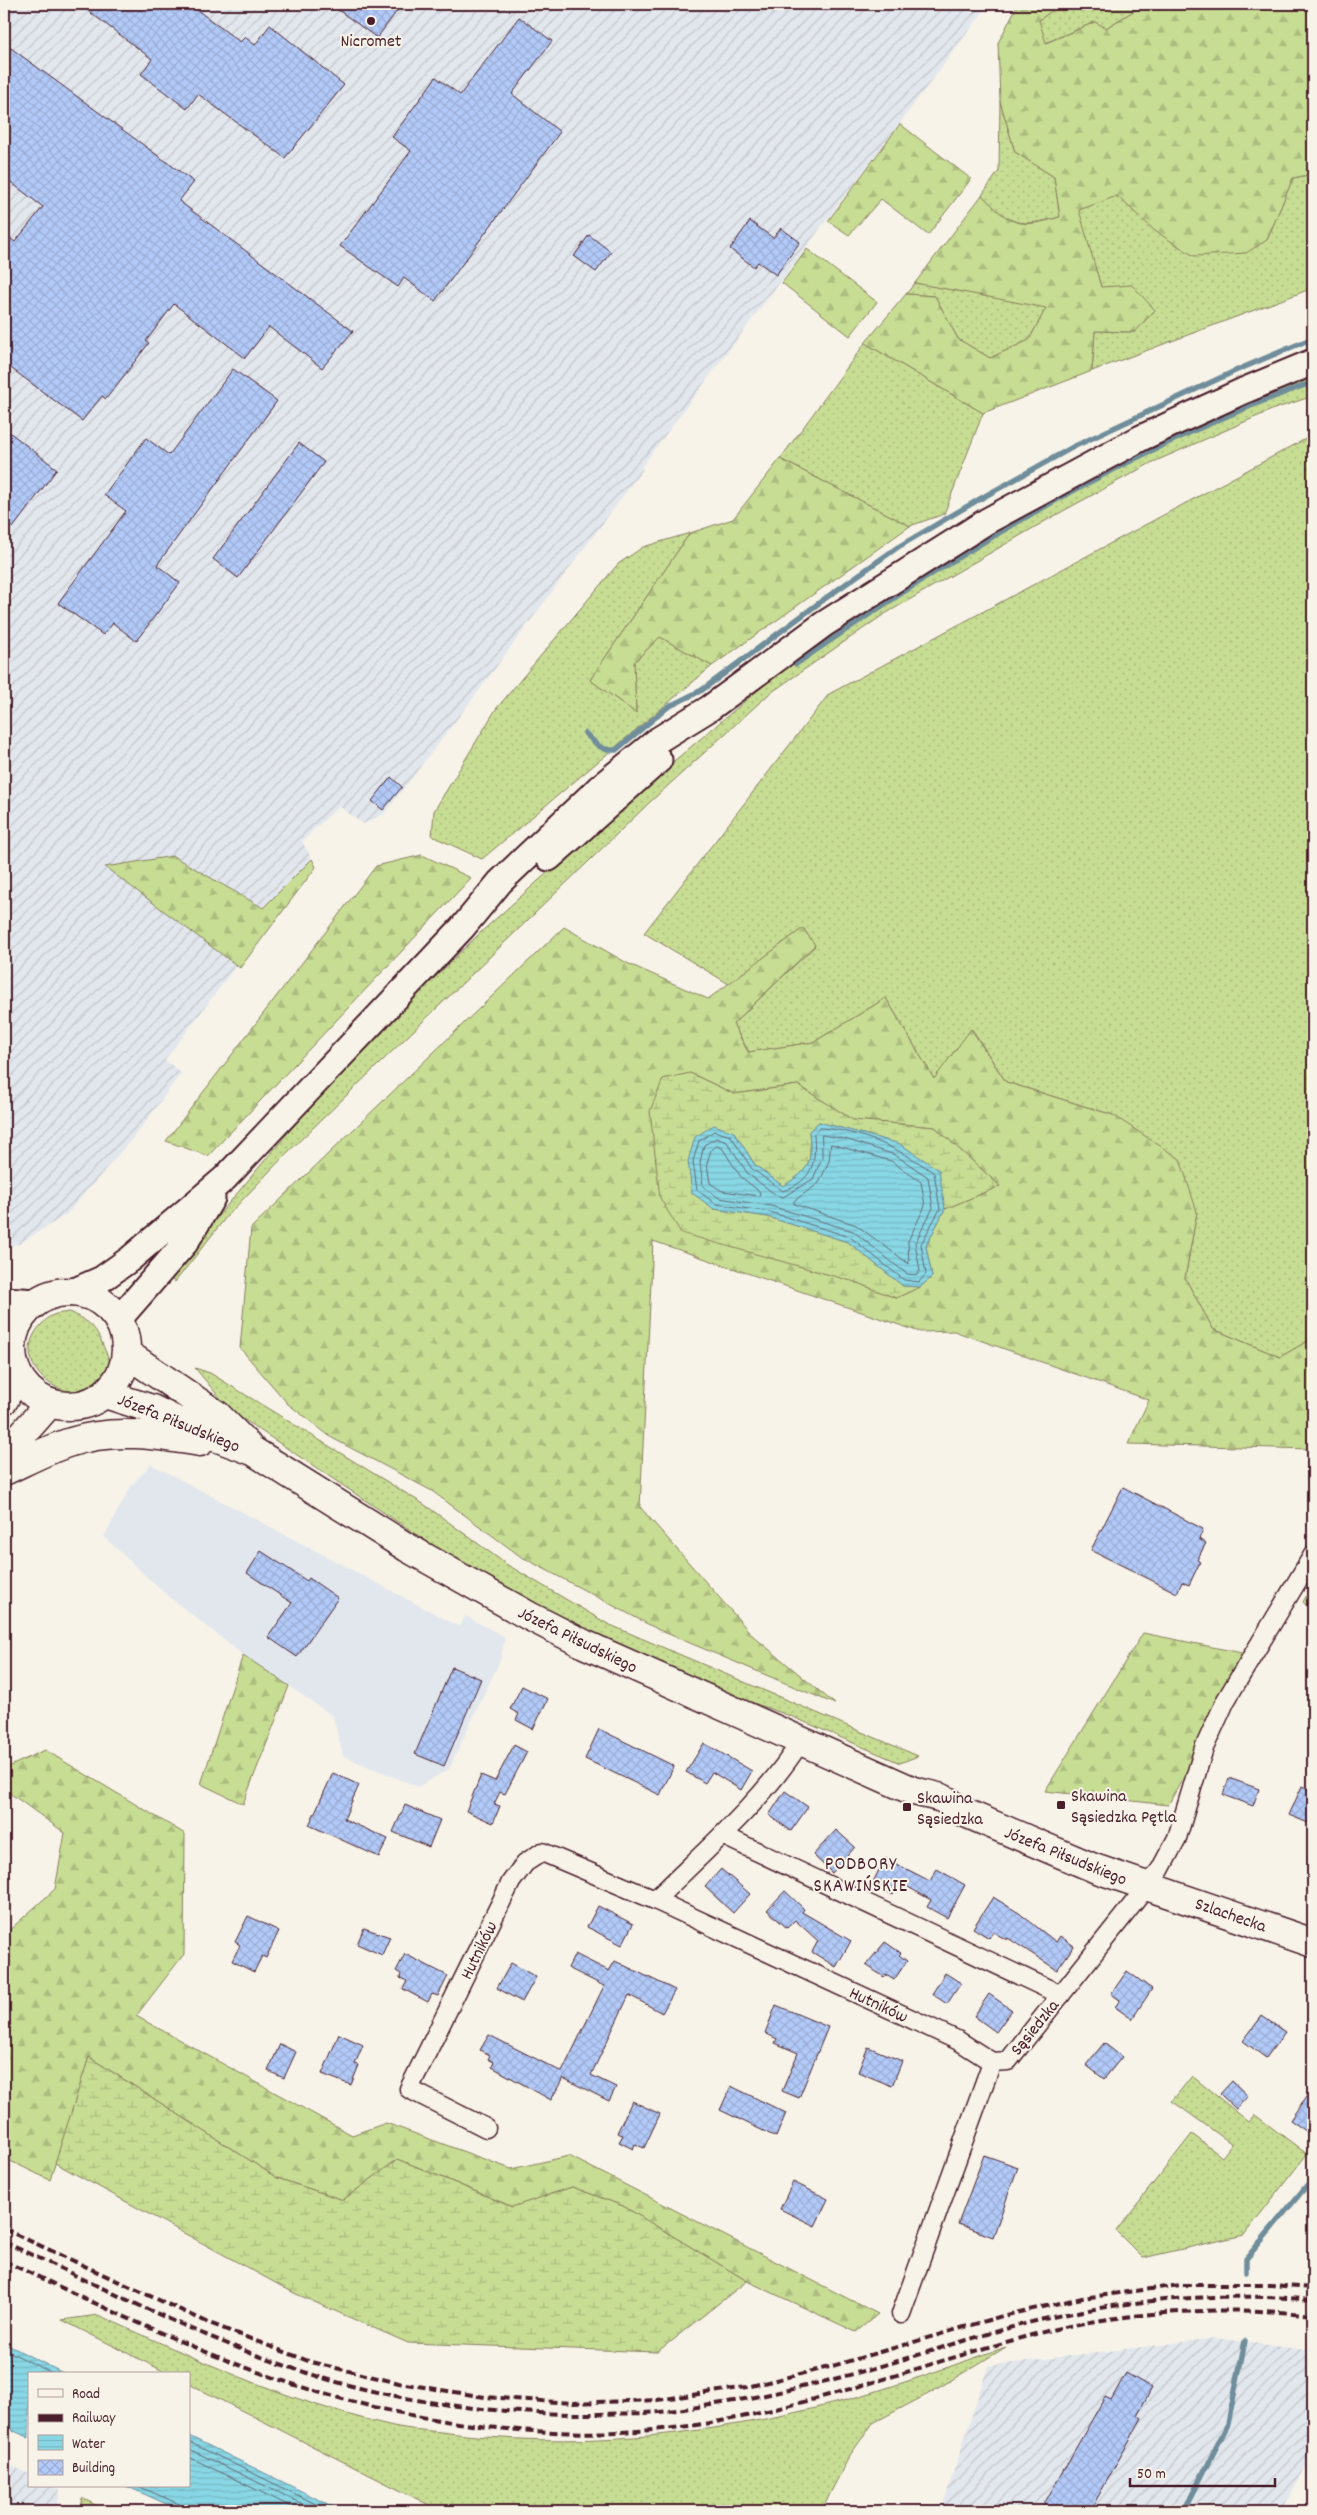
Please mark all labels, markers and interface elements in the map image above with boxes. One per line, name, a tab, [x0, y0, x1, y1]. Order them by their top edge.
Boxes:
marker: Nicromet	[365, 15, 377, 27]
place label: Nicromet	[340, 30, 402, 55]
street label: Józefa Piłsudskiego	[113, 1388, 243, 1460]
street label: Józefa Piłsudskiego	[513, 1601, 641, 1681]
place label: Skawina Sąsiedzka Pętla	[1071, 1785, 1177, 1831]
place label: Skawina Sąsiedzka	[917, 1787, 983, 1833]
marker: Skawina Sąsiedzka Pętla	[1055, 1799, 1067, 1811]
marker: Skawina Sąsiedzka	[901, 1801, 913, 1813]
street label: Józefa Piłsudskiego	[1000, 1821, 1130, 1893]
district label: PODBORY SKAWIŃSKIE	[814, 1852, 908, 1901]
street label: Szlachecka	[1191, 1893, 1270, 1940]
street label: Hutników	[455, 1918, 505, 1985]
street label: Hutników	[844, 1982, 911, 2031]
street label: Sąsiedzka	[1006, 1995, 1067, 2062]
legend	[28, 2372, 190, 2488]
text: Road	[72, 2384, 100, 2406]
text: Railway	[72, 2408, 116, 2430]
text: Water	[72, 2434, 106, 2456]
scale bar	[1130, 2455, 1274, 2487]
text: Building	[72, 2458, 115, 2480]
text: 50 m	[1137, 2464, 1166, 2486]

